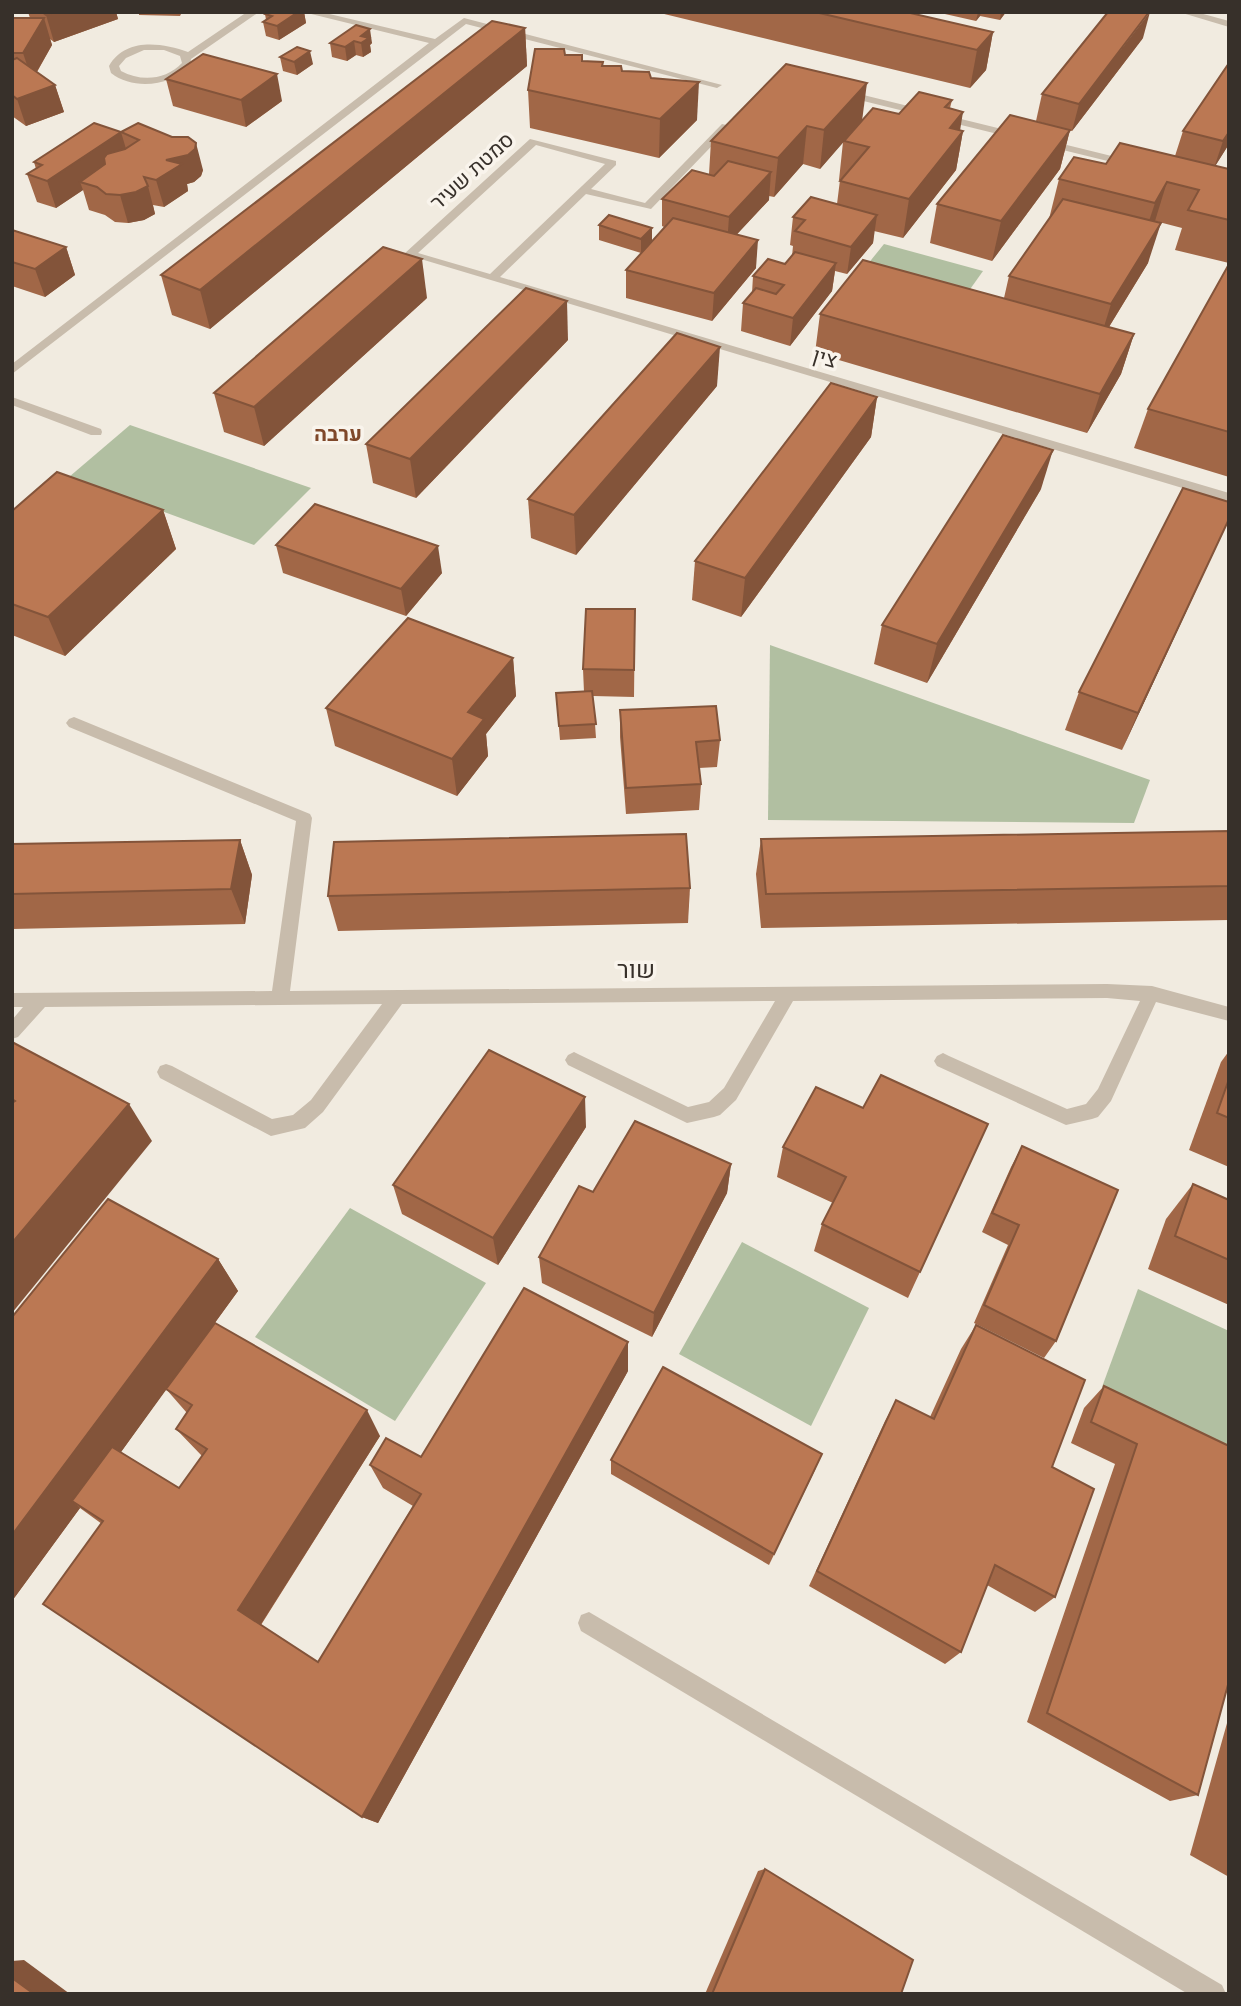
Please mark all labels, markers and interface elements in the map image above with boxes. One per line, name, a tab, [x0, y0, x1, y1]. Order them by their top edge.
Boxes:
street label: סמטת שעיר	[425, 127, 519, 215]
street label: צין	[810, 342, 840, 374]
district label: ערבה	[314, 421, 362, 447]
street label: שור	[617, 956, 655, 984]

